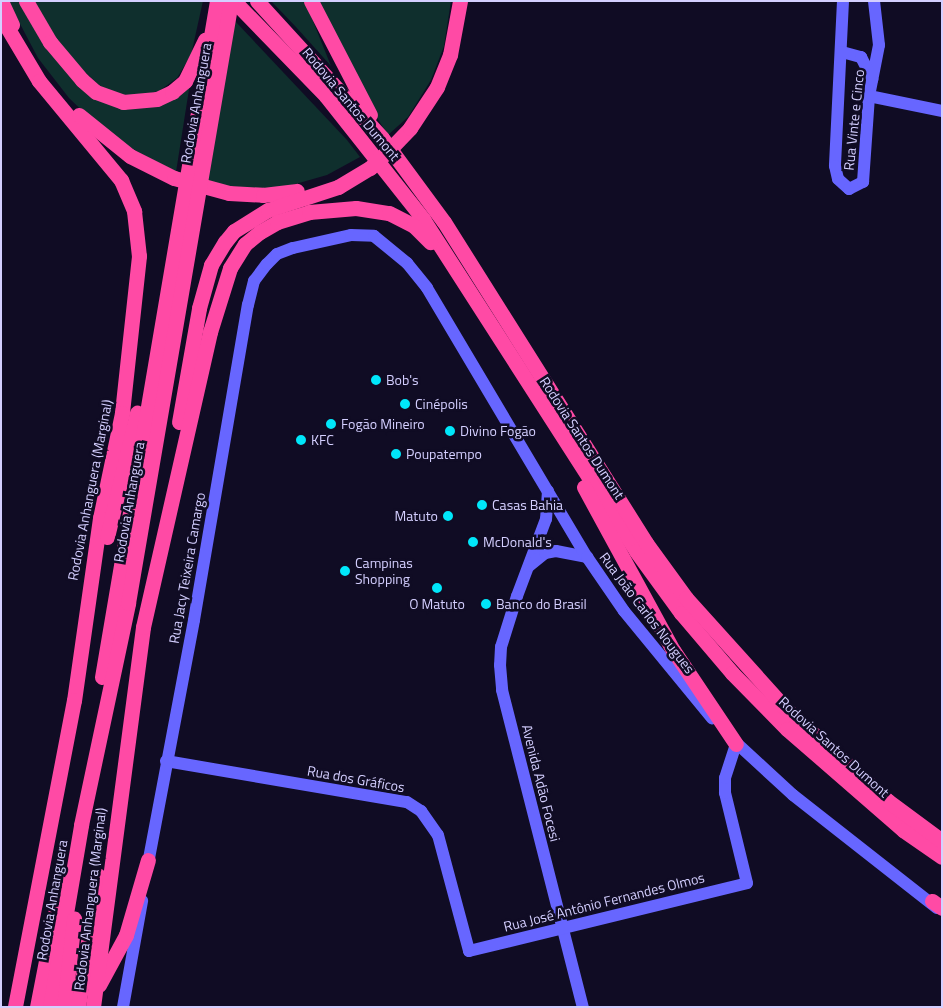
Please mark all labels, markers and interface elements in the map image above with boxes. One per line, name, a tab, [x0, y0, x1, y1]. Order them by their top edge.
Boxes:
street label: Rodovia Anhanguera	[177, 42, 215, 164]
street label: Rodovia Santos Dumont	[299, 44, 403, 164]
street label: Rua Vinte e Cinco	[840, 69, 868, 171]
place label: Bob's	[386, 372, 419, 388]
marker: Bob's	[370, 374, 382, 386]
street label: Rodovia Santos Dumont	[536, 374, 628, 502]
place label: Cinépolis	[415, 396, 468, 412]
street label: Rodovia Anhanguera (Marginal)	[64, 398, 116, 582]
marker: Cinépolis	[399, 398, 411, 410]
place label: Fogão Mineiro	[341, 416, 425, 432]
marker: Fogão Mineiro	[325, 418, 337, 430]
place label: Divino Fogão	[460, 423, 536, 439]
marker: Divino Fogão	[444, 425, 456, 437]
place label: KFC	[311, 432, 334, 448]
marker: KFC	[295, 434, 307, 446]
street label: Rodovia Anhanguera	[110, 441, 148, 563]
place label: Poupatempo	[406, 446, 482, 462]
marker: Poupatempo	[390, 448, 402, 460]
street label: Rua Jacy Teixeira Camargo	[165, 491, 209, 645]
place label: Casas Bahia	[492, 497, 563, 513]
marker: Casas Bahia	[476, 499, 488, 511]
place label: Matuto	[395, 508, 438, 524]
marker: Matuto	[442, 510, 454, 522]
place label: McDonald's	[483, 534, 552, 550]
marker: McDonald's	[467, 536, 479, 548]
street label: Rua João Carlos Nougues	[596, 549, 698, 677]
place label: Campinas Shopping	[355, 555, 413, 588]
marker: Campinas Shopping	[339, 565, 351, 577]
marker: O Matuto	[431, 582, 443, 594]
place label: O Matuto	[409, 596, 465, 612]
place label: Banco do Brasil	[496, 596, 587, 612]
marker: Banco do Brasil	[480, 598, 492, 610]
street label: Rodovia Santos Dumont	[775, 693, 893, 801]
street label: Avenida Adão Focesi	[518, 723, 564, 843]
street label: Rua dos Gráficos	[306, 762, 406, 796]
street label: Rodovia Anhanguera (Marginal)	[70, 807, 110, 991]
street label: Rodovia Anhanguera	[33, 839, 71, 961]
street label: Rua José Antônio Fernandes Olmos	[502, 869, 706, 935]

